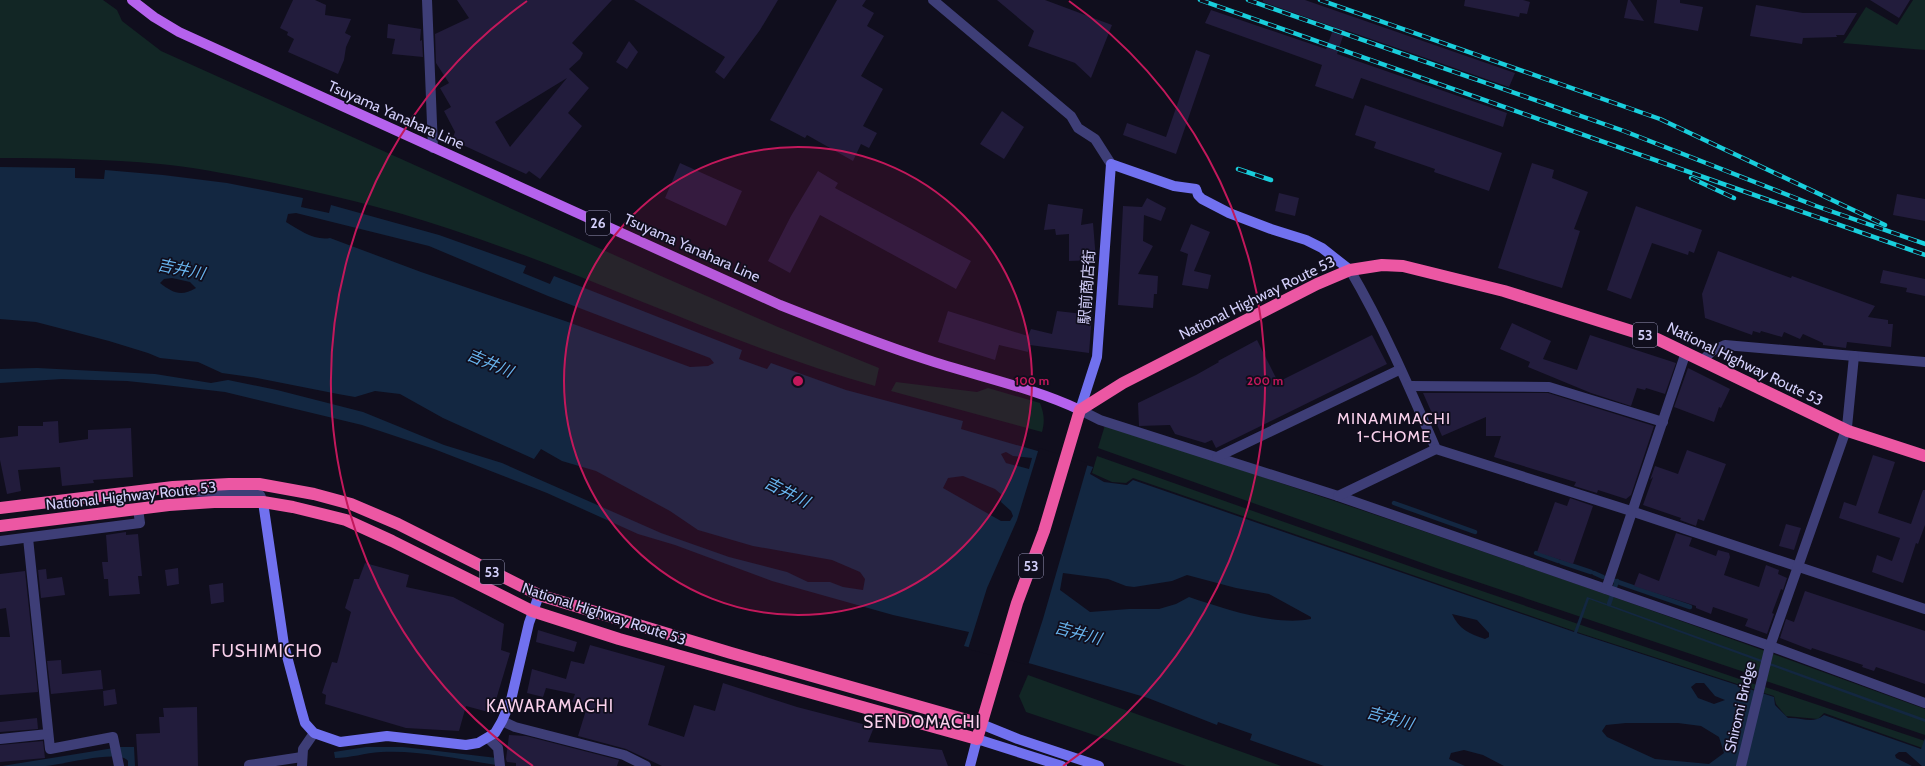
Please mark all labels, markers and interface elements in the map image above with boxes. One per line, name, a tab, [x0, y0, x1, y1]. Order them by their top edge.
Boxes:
street label: Tsuyama Yanahara Line	[325, 77, 467, 153]
street label: Tsuyama Yanahara Line	[621, 210, 763, 286]
road number: 26	[586, 211, 610, 235]
street label: 駅前商店街	[1075, 249, 1099, 325]
street label: National Highway Route 53	[1176, 252, 1338, 344]
water label: 吉井川	[156, 255, 208, 284]
street label: National Highway Route 53	[1664, 318, 1826, 410]
road number: 53	[1633, 323, 1657, 347]
water label: 吉井川	[464, 345, 518, 382]
text: 100 m	[1015, 373, 1049, 388]
text: 200 m	[1247, 373, 1283, 388]
centre of rings	[791, 374, 805, 388]
district label: MINAMIMACHI 1-CHOME	[1337, 409, 1451, 446]
water label: 吉井川	[761, 473, 814, 512]
street label: National Highway Route 53	[45, 478, 217, 514]
road number: 53	[1019, 554, 1043, 578]
road number: 53	[480, 560, 504, 584]
street label: National Highway Route 53	[520, 579, 688, 649]
water label: 吉井川	[1052, 618, 1106, 649]
district label: FUSHIMICHO	[212, 641, 323, 661]
street label: Shiromi Bridge	[1721, 659, 1759, 754]
district label: KAWARAMACHI	[486, 696, 614, 716]
water label: 吉井川	[1364, 703, 1418, 734]
district label: SENDOMACHI	[863, 712, 981, 732]

